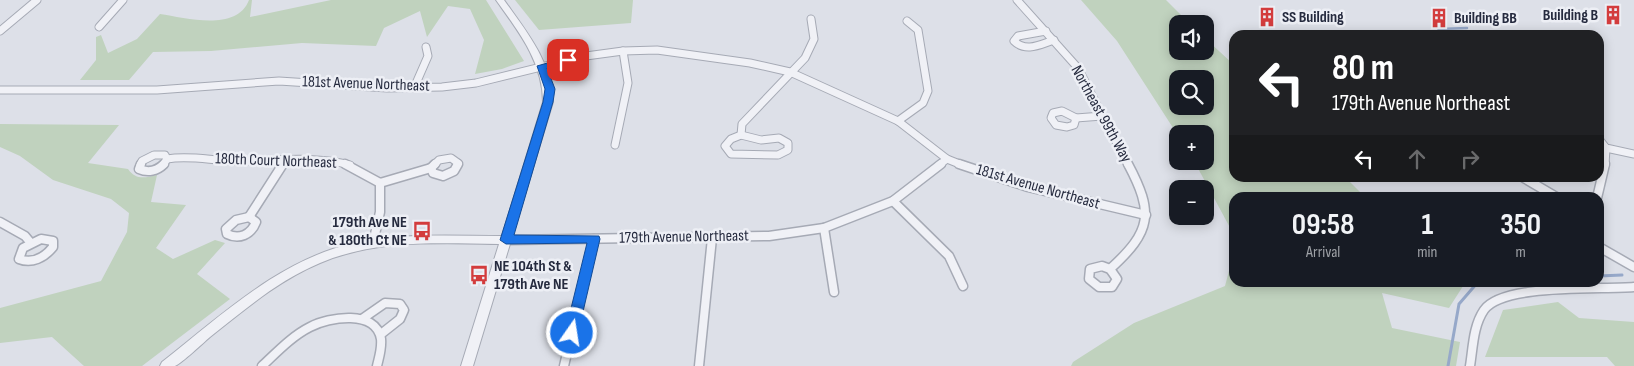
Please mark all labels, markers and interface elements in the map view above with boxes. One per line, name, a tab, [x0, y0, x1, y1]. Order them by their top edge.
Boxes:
building icon: Building B	[1602, 4, 1624, 26]
building icon: SS Building	[1256, 6, 1278, 28]
place label: Building B	[1543, 6, 1598, 25]
building icon: Building BB	[1428, 7, 1450, 29]
place label: SS Building	[1282, 8, 1344, 27]
place label: Building BB	[1454, 9, 1517, 28]
map controls	[1169, 15, 1214, 225]
button: sound	[1169, 15, 1214, 60]
pin	[547, 39, 589, 81]
icon: arrive	[554, 46, 582, 74]
text: 80 m	[1332, 47, 1394, 90]
icon: left	[1249, 50, 1314, 115]
street label: Northeast 99th Way	[1067, 62, 1135, 166]
button: search	[1169, 70, 1214, 115]
street label: 181st Avenue Northeast	[302, 72, 430, 96]
text: 179th Avenue Northeast	[1332, 90, 1510, 117]
button: +	[1169, 125, 1214, 170]
icon: left	[1350, 145, 1378, 173]
icon: ahead	[1403, 145, 1431, 173]
icon: right	[1456, 145, 1484, 173]
street label: 180th Court Northeast	[215, 149, 337, 173]
street label: 181st Avenue Northeast	[974, 160, 1102, 214]
button: −	[1169, 180, 1214, 225]
text: 09:58	[1292, 207, 1354, 243]
text: 1	[1421, 207, 1433, 243]
text: 350	[1500, 207, 1541, 243]
place label: 179th Ave NE & 180th Ct NE	[328, 213, 407, 250]
bus stop icon: 179th Ave NE & 180th Ct NE	[411, 220, 433, 242]
street label: 179th Avenue Northeast	[619, 226, 749, 248]
text: Arrival	[1306, 243, 1340, 262]
text: min	[1417, 243, 1437, 262]
text: m	[1516, 243, 1526, 262]
place label: NE 104th St & 179th Ave NE	[494, 257, 572, 294]
bus stop icon: NE 104th St & 179th Ave NE	[468, 264, 490, 286]
position arrow	[545, 306, 597, 358]

